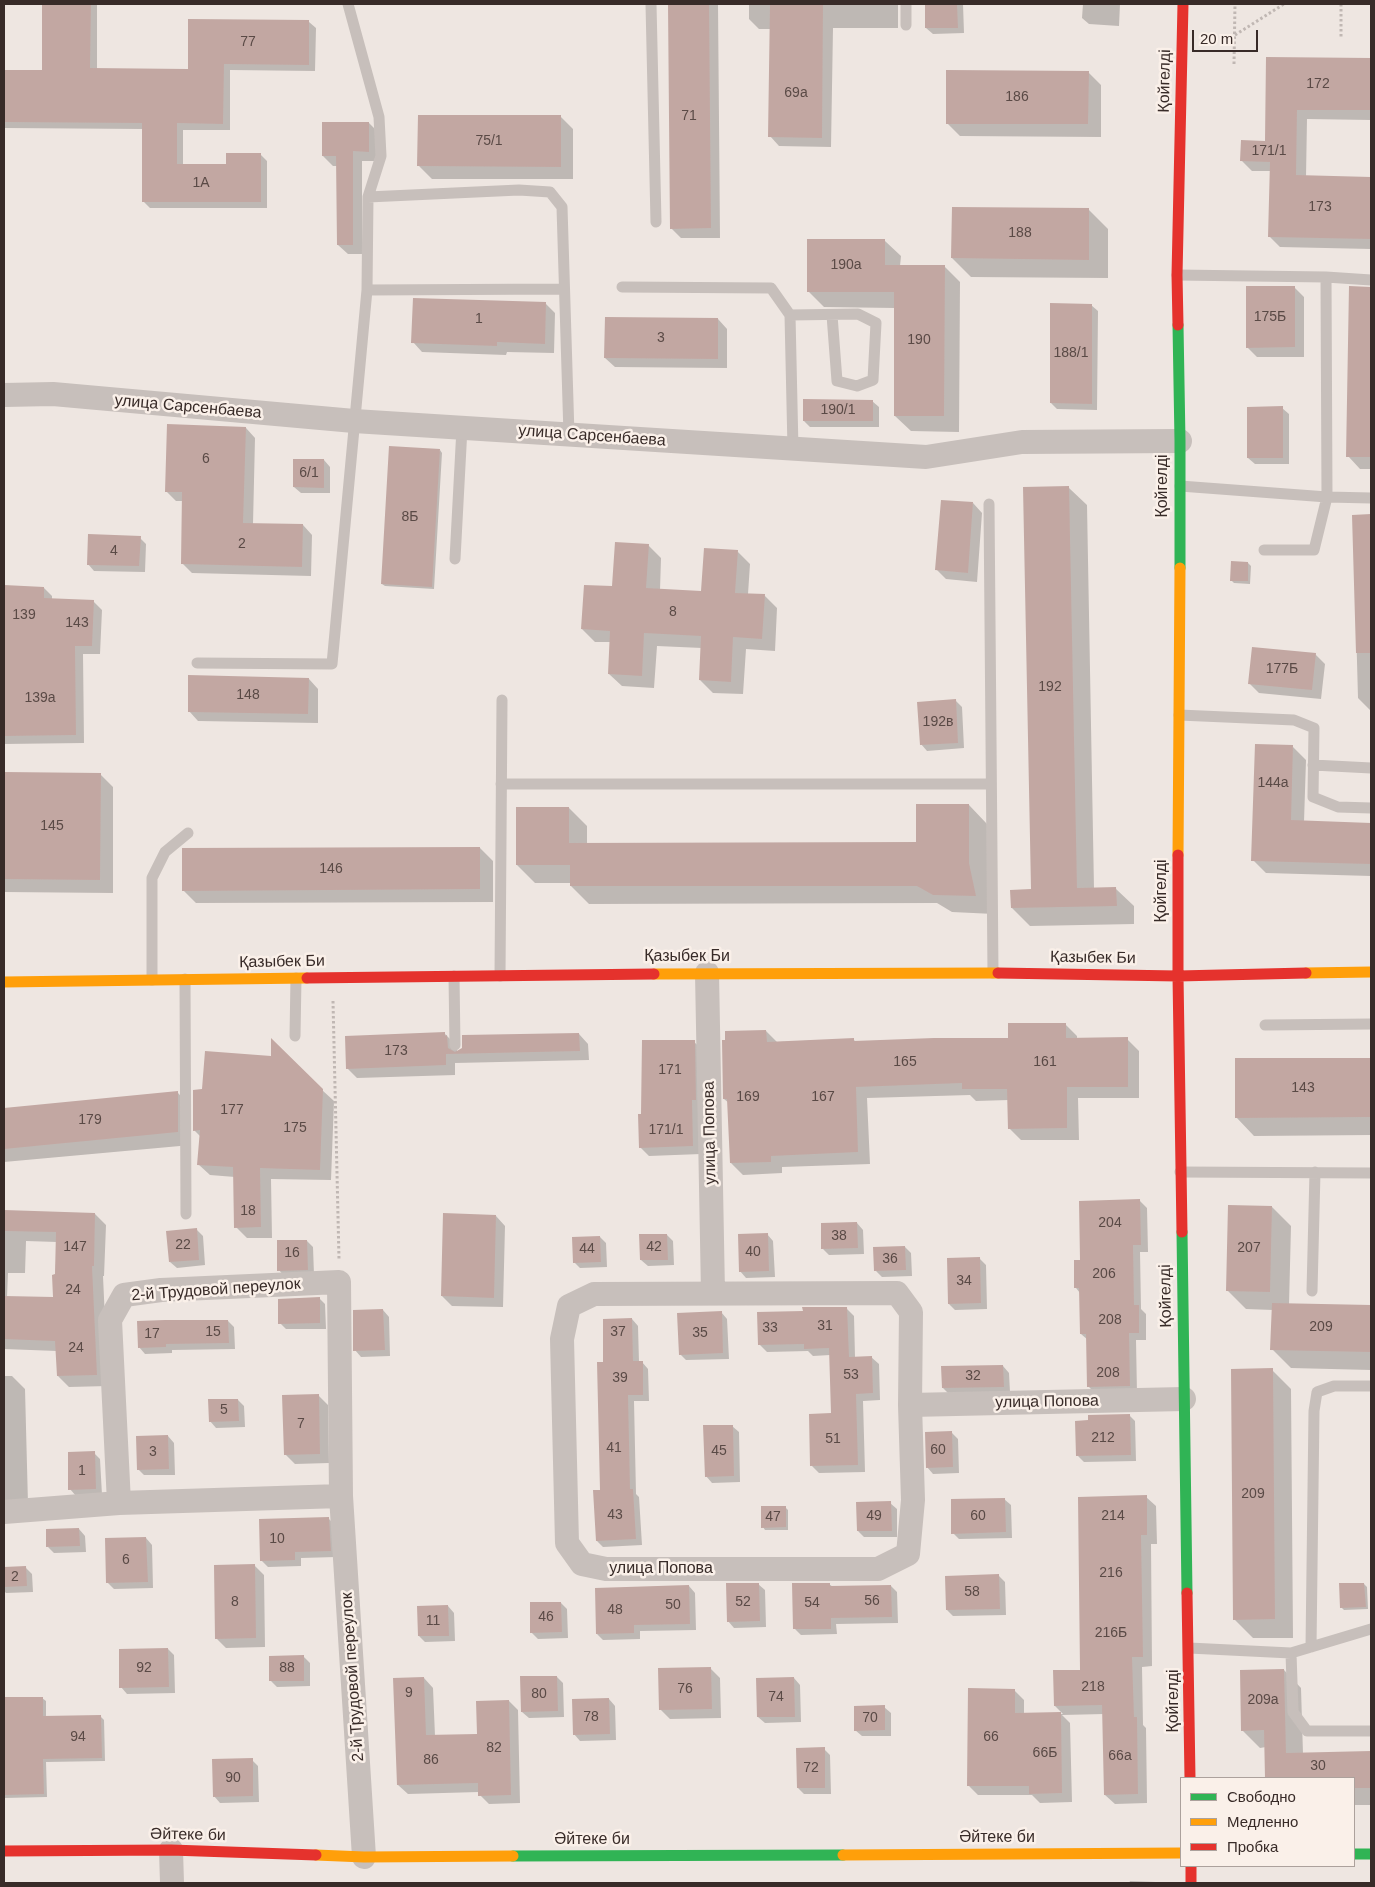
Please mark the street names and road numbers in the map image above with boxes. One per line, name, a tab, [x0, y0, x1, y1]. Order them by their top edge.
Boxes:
street label: Қойгелді	[1155, 49, 1175, 113]
street label: улица Сарсенбаева	[114, 391, 262, 423]
street label: улица Сарсенбаева	[518, 421, 666, 451]
street label: Қойгелді	[1153, 454, 1173, 518]
street label: Қойгелді	[1152, 859, 1172, 923]
street label: Қазыбек Би	[644, 947, 730, 967]
street label: Қазыбек Би	[1050, 948, 1136, 968]
street label: Қазыбек Би	[239, 952, 325, 972]
street label: улица Попова	[699, 1081, 721, 1185]
street label: Қойгелді	[1156, 1264, 1176, 1328]
street label: 2-й Трудовой переулок	[131, 1275, 301, 1305]
street label: улица Попова	[995, 1391, 1099, 1413]
street label: улица Попова	[609, 1559, 713, 1579]
street label: 2-й Трудовой переулок	[338, 1592, 368, 1762]
street label: Қойгелді	[1164, 1669, 1184, 1733]
street label: Әйтеке би	[150, 1825, 226, 1845]
street label: Әйтеке би	[959, 1828, 1035, 1848]
street label: Әйтеке би	[554, 1830, 630, 1850]

